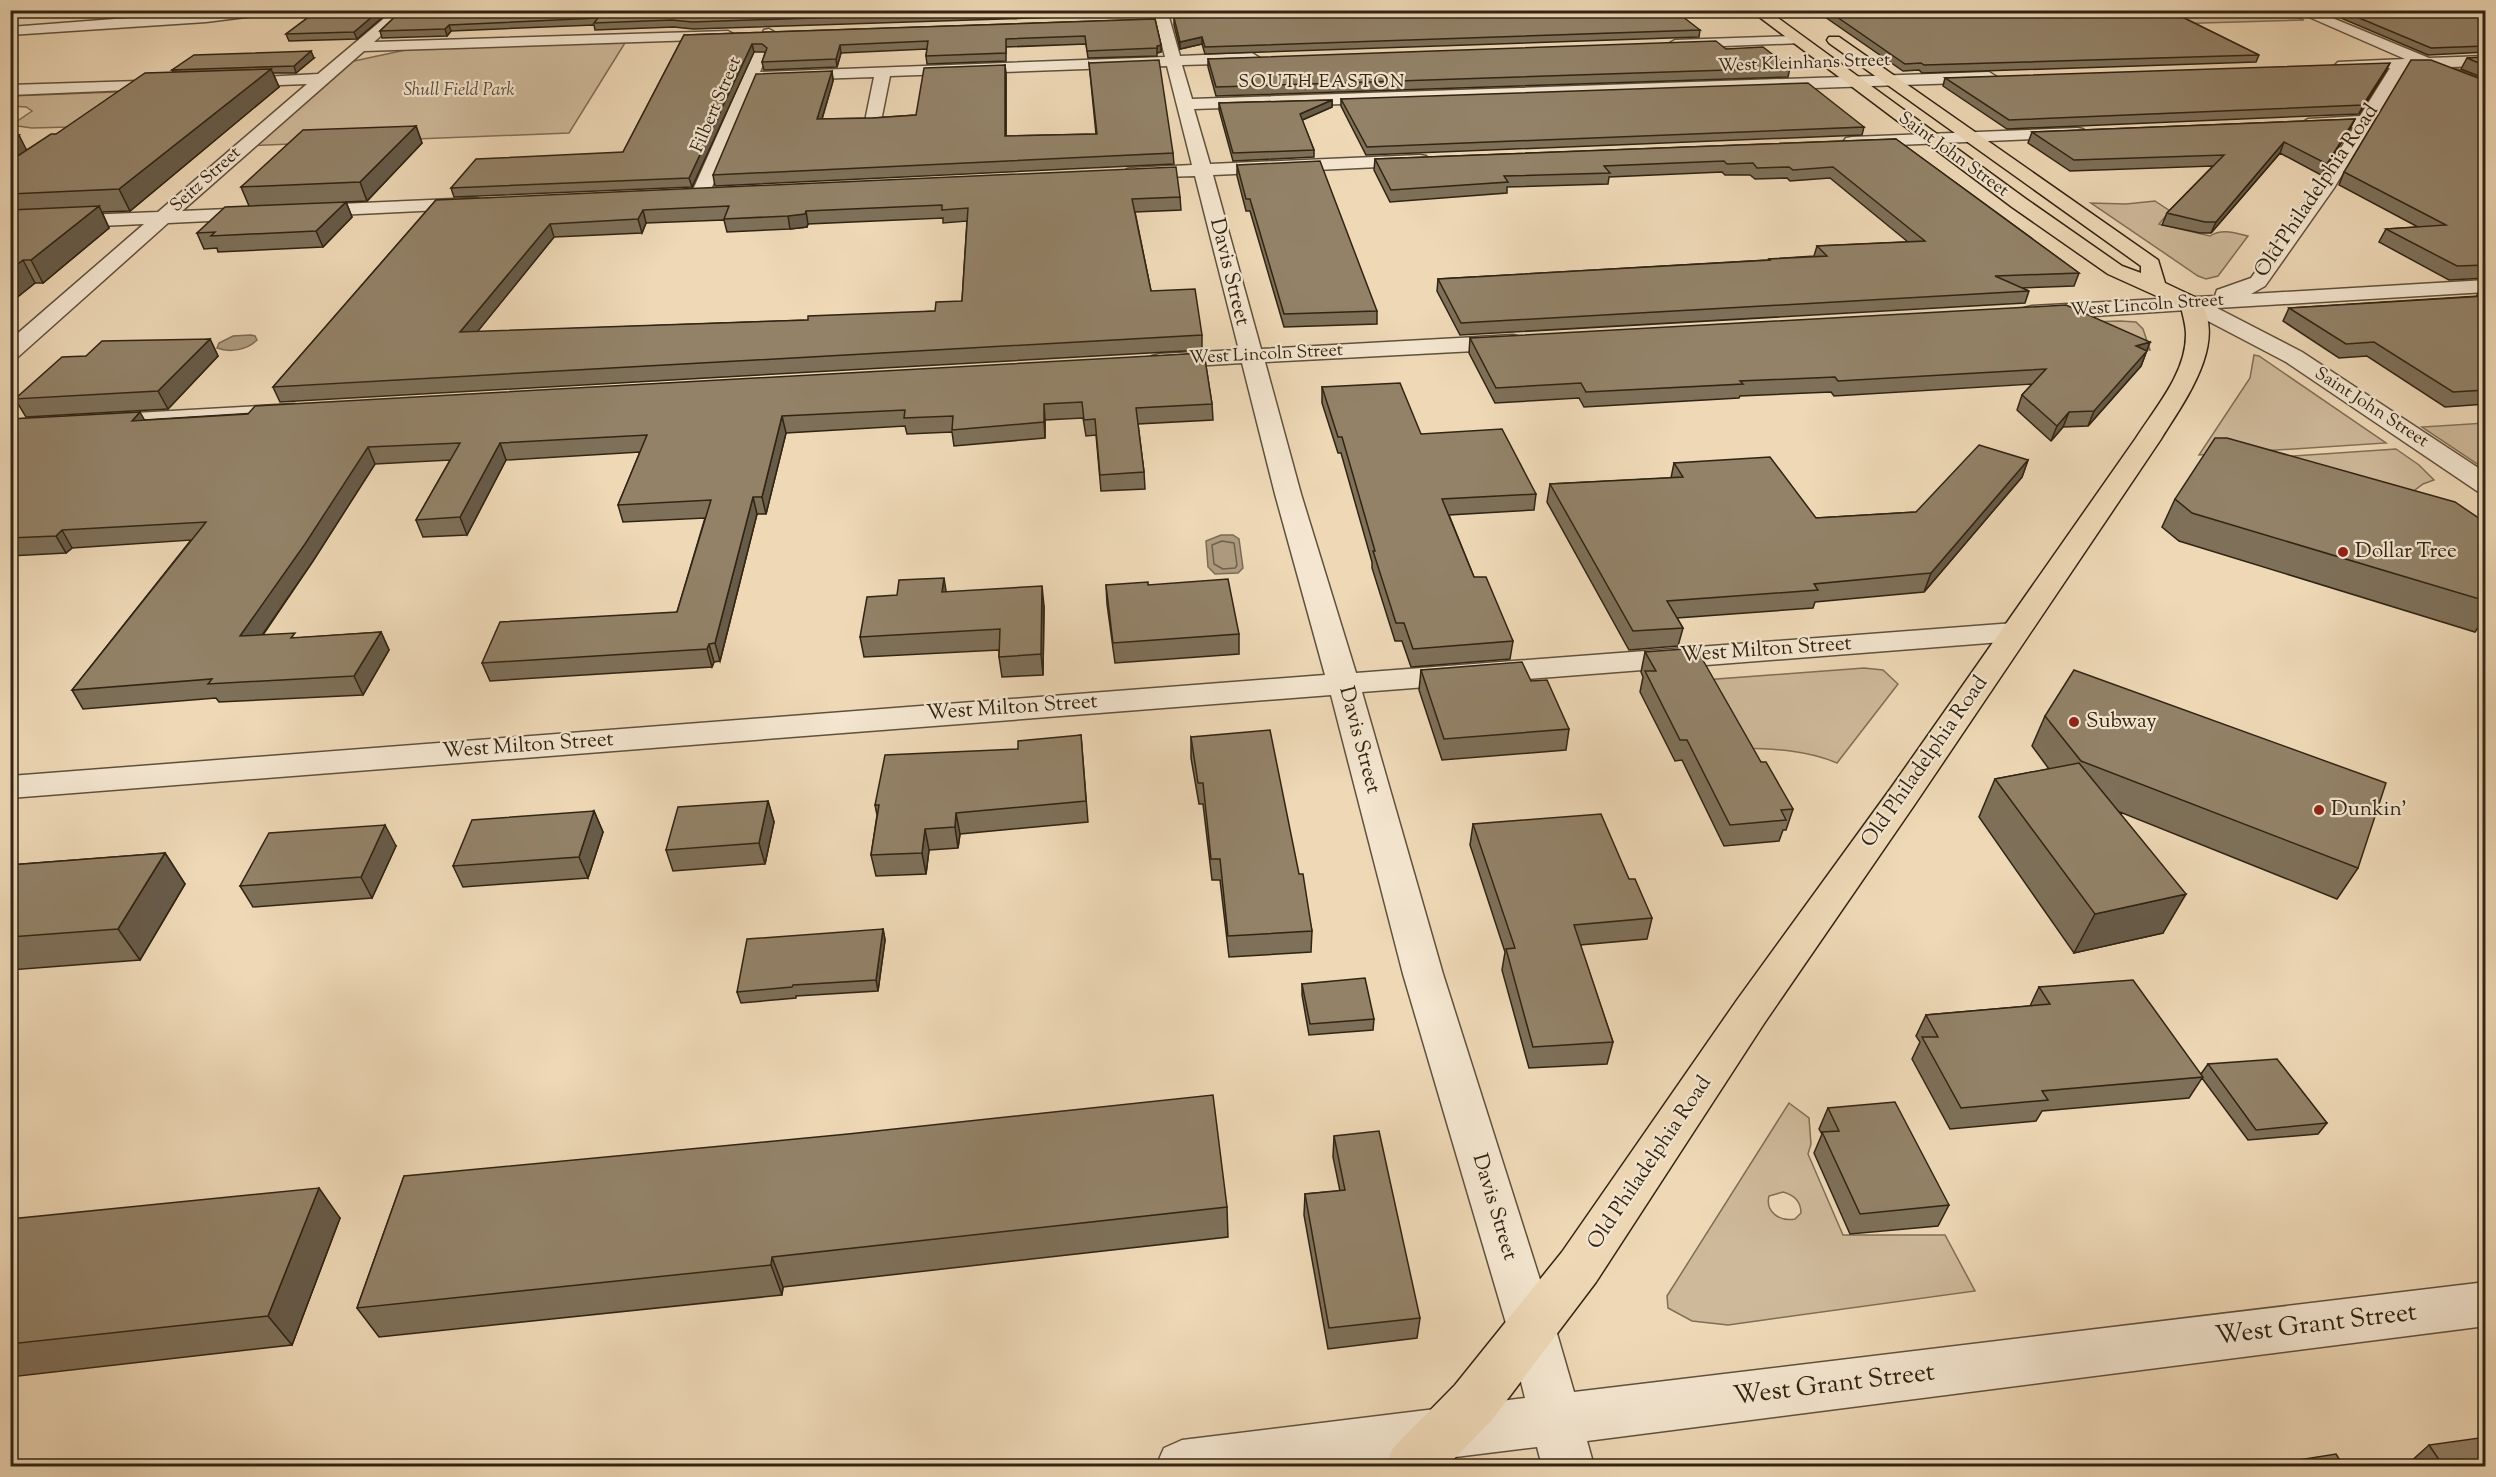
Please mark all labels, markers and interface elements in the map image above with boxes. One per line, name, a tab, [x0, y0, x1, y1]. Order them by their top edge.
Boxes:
street label: West Kleinhans Street	[1717, 48, 1891, 80]
street label: Filbert Street	[685, 53, 749, 157]
district label: SOUTH EASTON	[1238, 70, 1406, 96]
park label: Shull Field Park	[403, 78, 515, 104]
street label: Old Philadelphia Road	[2248, 98, 2386, 284]
street label: Saint John Street	[1892, 106, 2014, 204]
street label: Seitz Street	[165, 141, 247, 219]
street label: Davis Street	[1201, 215, 1257, 329]
street label: West Lincoln Street	[2069, 288, 2225, 324]
street label: West Lincoln Street	[1188, 338, 1344, 372]
street label: Saint John Street	[2309, 361, 2433, 455]
place label: Dollar Tree	[2355, 537, 2457, 567]
marker: Dollar Tree	[2336, 545, 2350, 559]
street label: West Milton Street	[1679, 629, 1853, 671]
street label: Old Philadelphia Road	[1854, 670, 1996, 854]
street label: Davis Street	[1330, 683, 1388, 797]
street label: West Milton Street	[925, 687, 1099, 729]
place label: Subway	[2086, 707, 2157, 737]
marker: Subway	[2067, 715, 2081, 729]
street label: West Milton Street	[441, 725, 615, 767]
place label: Dunkin'	[2331, 795, 2407, 825]
marker: Dunkin'	[2312, 803, 2326, 817]
street label: Old Philadelphia Road	[1581, 1070, 1719, 1256]
street label: Davis Street	[1464, 1150, 1524, 1264]
street label: West Grant Street	[2213, 1294, 2419, 1356]
street label: West Grant Street	[1731, 1354, 1937, 1416]

